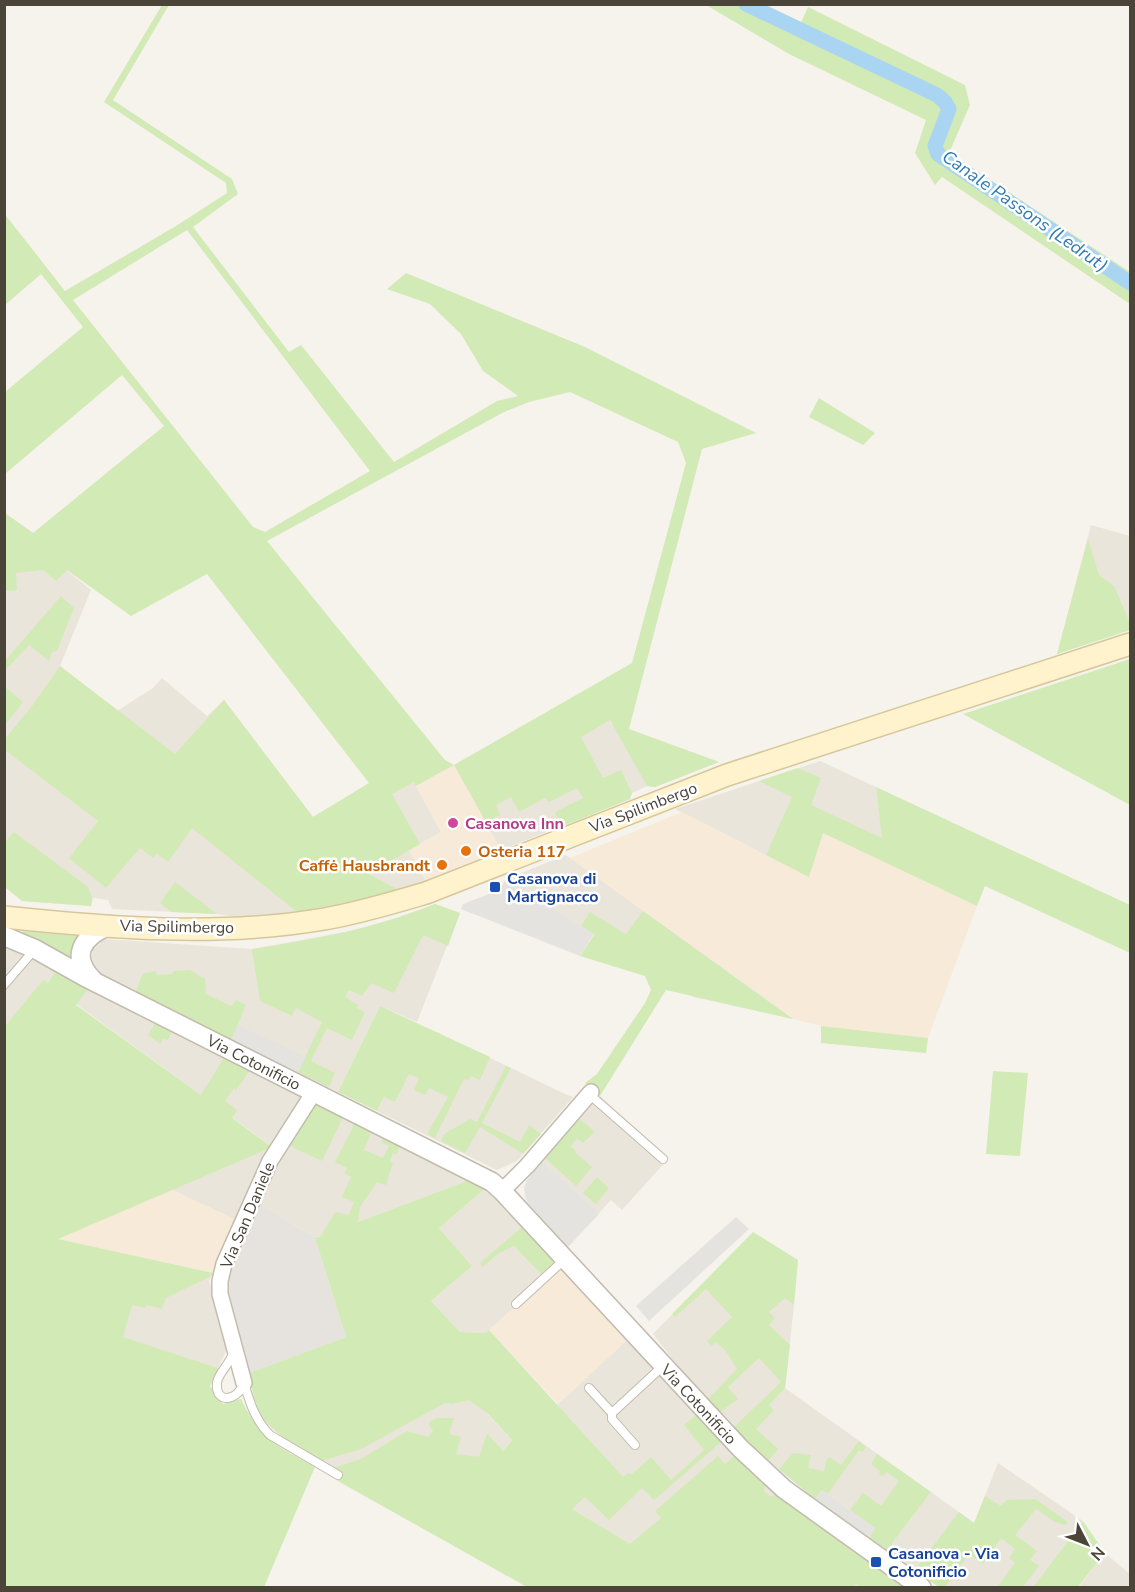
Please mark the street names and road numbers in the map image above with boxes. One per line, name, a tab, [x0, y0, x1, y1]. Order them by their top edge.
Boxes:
street label: Via Spilimbergo	[585, 777, 701, 839]
street label: Via Spilimbergo	[119, 915, 234, 939]
street label: Via Cotonificio	[202, 1029, 304, 1096]
street label: Via San Daniele	[215, 1159, 280, 1273]
street label: Via Cotonificio	[655, 1359, 741, 1450]

